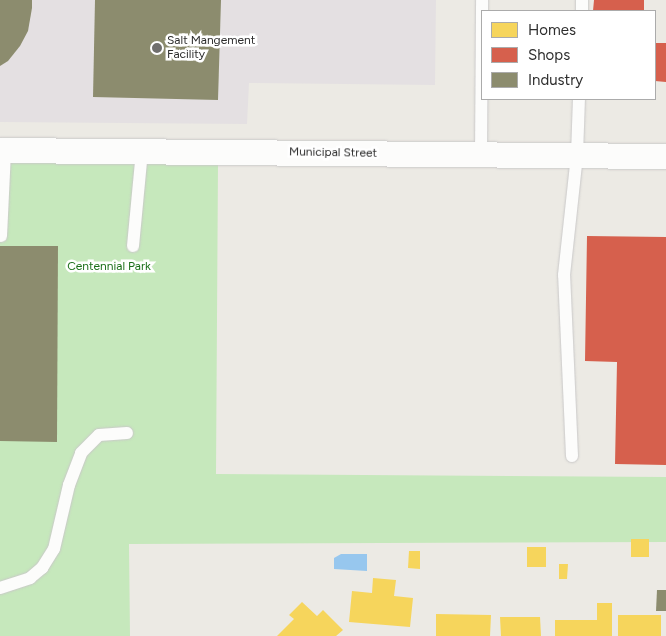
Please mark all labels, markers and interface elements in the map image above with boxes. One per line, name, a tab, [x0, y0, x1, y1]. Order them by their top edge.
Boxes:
legend	[481, 10, 656, 100]
text: Homes	[528, 21, 576, 39]
place label: Salt Mangement Facility	[167, 34, 255, 62]
marker: Salt Mangement Facility	[151, 42, 163, 54]
text: Shops	[528, 46, 570, 64]
text: Industry	[528, 71, 583, 89]
street label: Municipal Street	[289, 145, 377, 161]
park label: Centennial Park	[67, 260, 151, 274]

